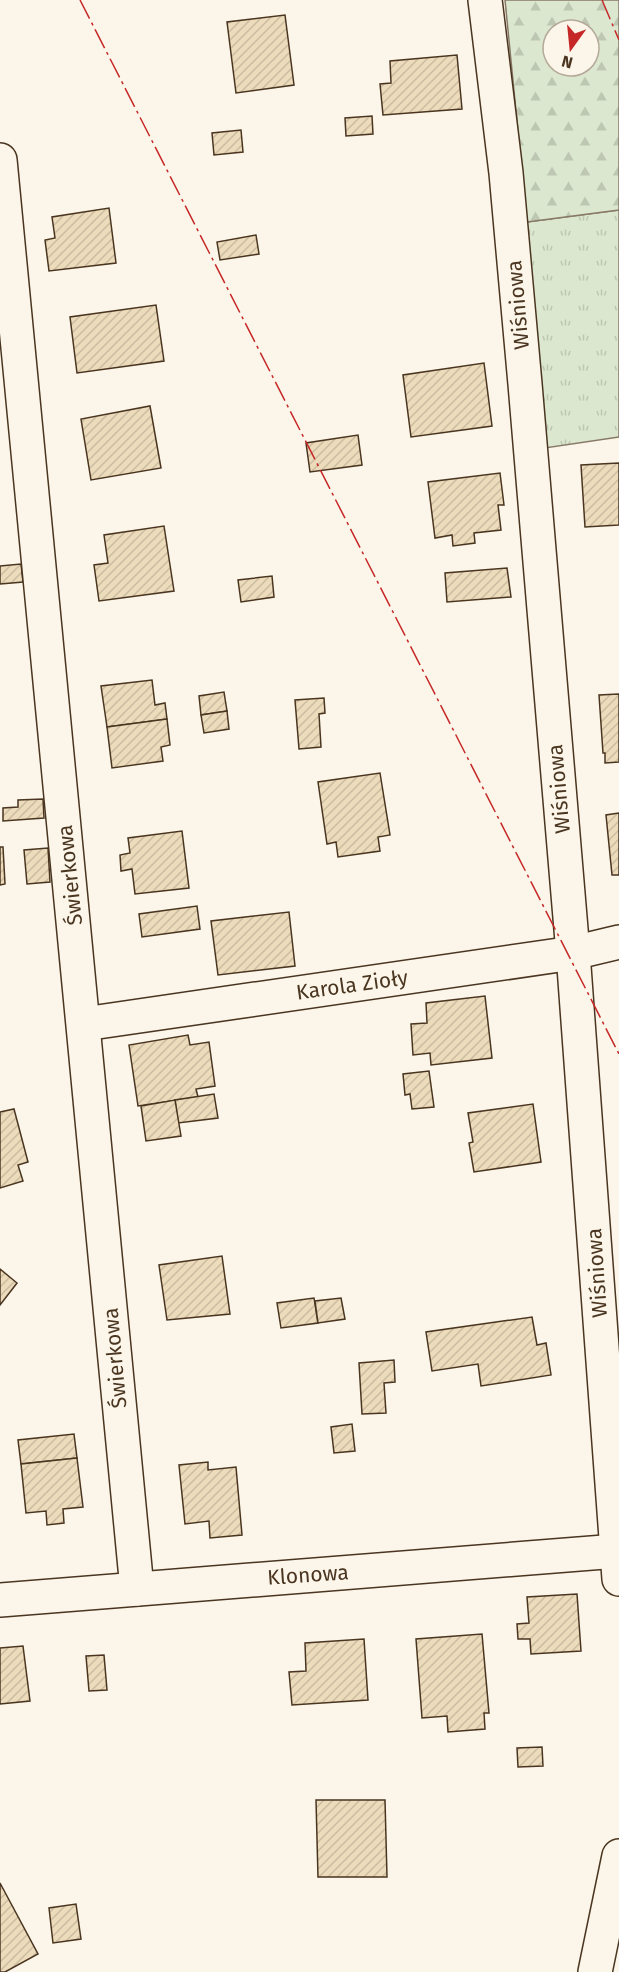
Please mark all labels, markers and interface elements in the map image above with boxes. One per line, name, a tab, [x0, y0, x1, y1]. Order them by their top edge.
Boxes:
north arrow	[541, 18, 601, 78]
text: N	[560, 51, 575, 73]
street label: Wiśniowa	[501, 259, 535, 351]
street label: Wiśniowa	[542, 743, 576, 835]
street label: Świerkowa	[52, 823, 88, 927]
street label: Karola Zioły	[295, 964, 410, 1006]
street label: Wiśniowa	[581, 1227, 613, 1319]
street label: Świerkowa	[98, 1307, 132, 1409]
street label: Klonowa	[266, 1559, 350, 1591]

